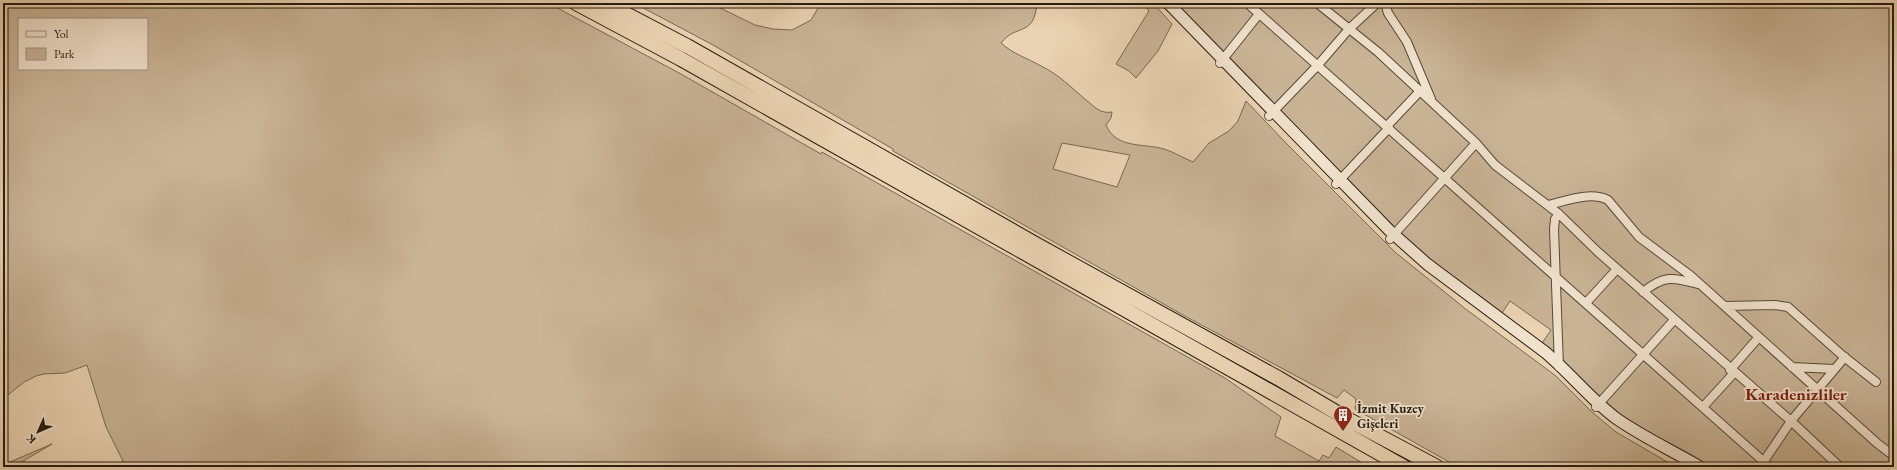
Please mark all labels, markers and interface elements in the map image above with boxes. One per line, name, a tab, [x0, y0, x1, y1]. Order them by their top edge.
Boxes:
legend	[18, 18, 148, 70]
text: Yol	[54, 26, 68, 42]
text: Park	[54, 46, 75, 62]
district label: Karadenizliler	[1745, 383, 1847, 405]
place label: İzmit Kuzey Gişeleri	[1357, 400, 1425, 432]
building icon: İzmit Kuzey Gişeleri	[1332, 404, 1354, 432]
north arrow	[18, 412, 58, 452]
text: K	[23, 431, 39, 447]

